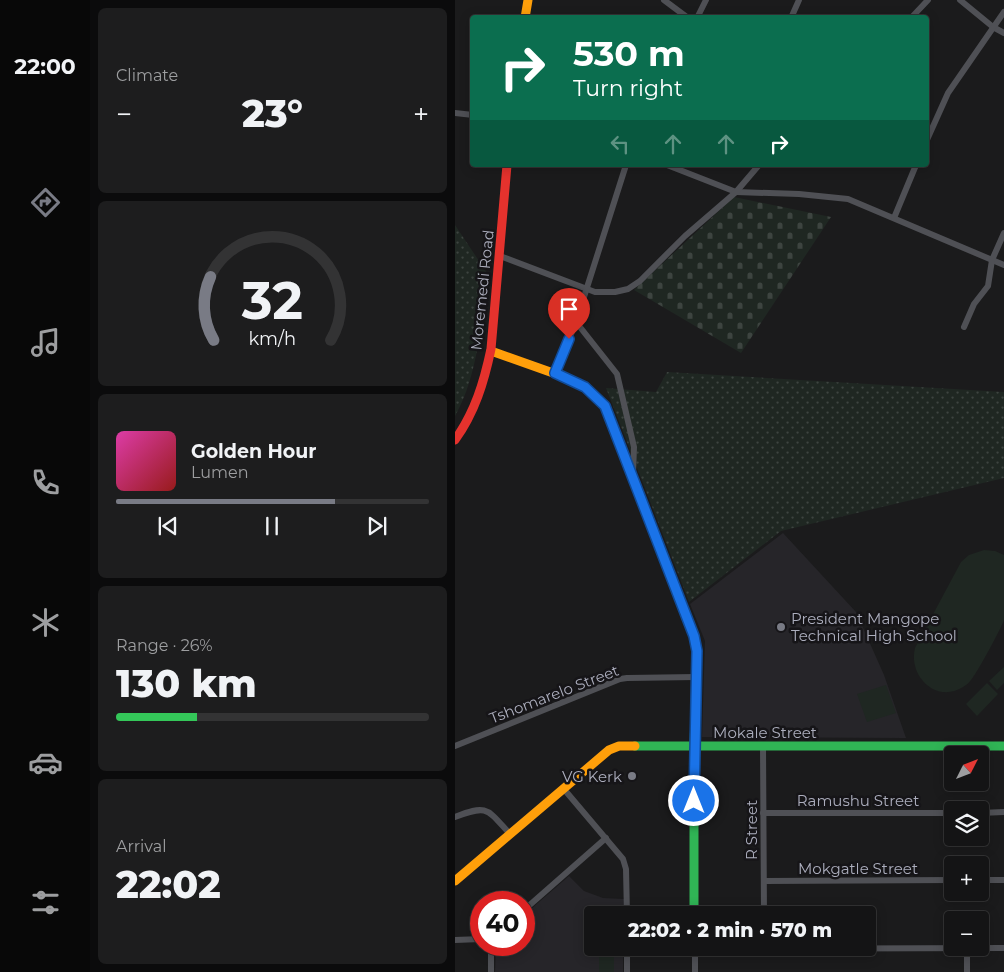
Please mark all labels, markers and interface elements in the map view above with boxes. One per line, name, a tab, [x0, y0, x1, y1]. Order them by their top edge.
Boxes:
text: 530 m	[573, 32, 685, 75]
icon: right	[490, 35, 555, 100]
text: 22:00	[14, 53, 76, 80]
text: Climate	[116, 66, 178, 85]
text: Turn right	[573, 75, 683, 102]
text: 23°	[242, 90, 303, 137]
text: −	[116, 97, 132, 131]
text: +	[413, 97, 429, 131]
icon: left	[606, 130, 634, 158]
icon: ahead	[659, 130, 687, 158]
icon: ahead	[712, 130, 740, 158]
icon: right	[765, 130, 793, 158]
icon: directions	[28, 185, 63, 220]
street label: Moremedi Road	[466, 229, 498, 351]
text: 32	[241, 269, 303, 332]
pin	[548, 288, 590, 339]
icon: arrive	[555, 295, 583, 323]
icon: music	[28, 325, 63, 360]
text: km/h	[249, 328, 296, 349]
text: Golden Hour	[191, 440, 317, 463]
text: Lumen	[191, 463, 249, 482]
icon: phone	[28, 465, 63, 500]
icon: previous	[154, 512, 182, 540]
icon: pause	[258, 512, 286, 540]
icon: next	[363, 512, 391, 540]
icon: climate	[28, 605, 63, 640]
place label: President Mangope Technical High School	[791, 609, 957, 645]
marker: President Mangope Technical High School	[775, 621, 787, 633]
text: Range · 26%	[116, 636, 213, 655]
text: 130 km	[116, 660, 257, 707]
street label: Tshomarelo Street	[487, 661, 621, 727]
street label: Mokale Street	[713, 723, 817, 742]
icon: car	[28, 745, 63, 780]
north arrow	[944, 746, 989, 791]
map controls	[944, 746, 989, 956]
place label: VG Kerk	[562, 767, 622, 786]
marker: VG Kerk	[626, 770, 638, 782]
position arrow	[667, 774, 719, 826]
street label: Ramushu Street	[797, 791, 919, 810]
street label: R Street	[742, 800, 761, 860]
button: layers	[944, 801, 989, 846]
text: Arrival	[116, 837, 166, 856]
button: +	[944, 856, 989, 901]
street label: Mokgatle Street	[798, 859, 918, 878]
text: 22:02	[116, 861, 221, 908]
icon: filters	[28, 885, 63, 920]
speed limit sign: 40	[470, 891, 535, 956]
button: −	[944, 911, 989, 956]
text: 22:02 · 2 min · 570 m	[628, 919, 832, 942]

